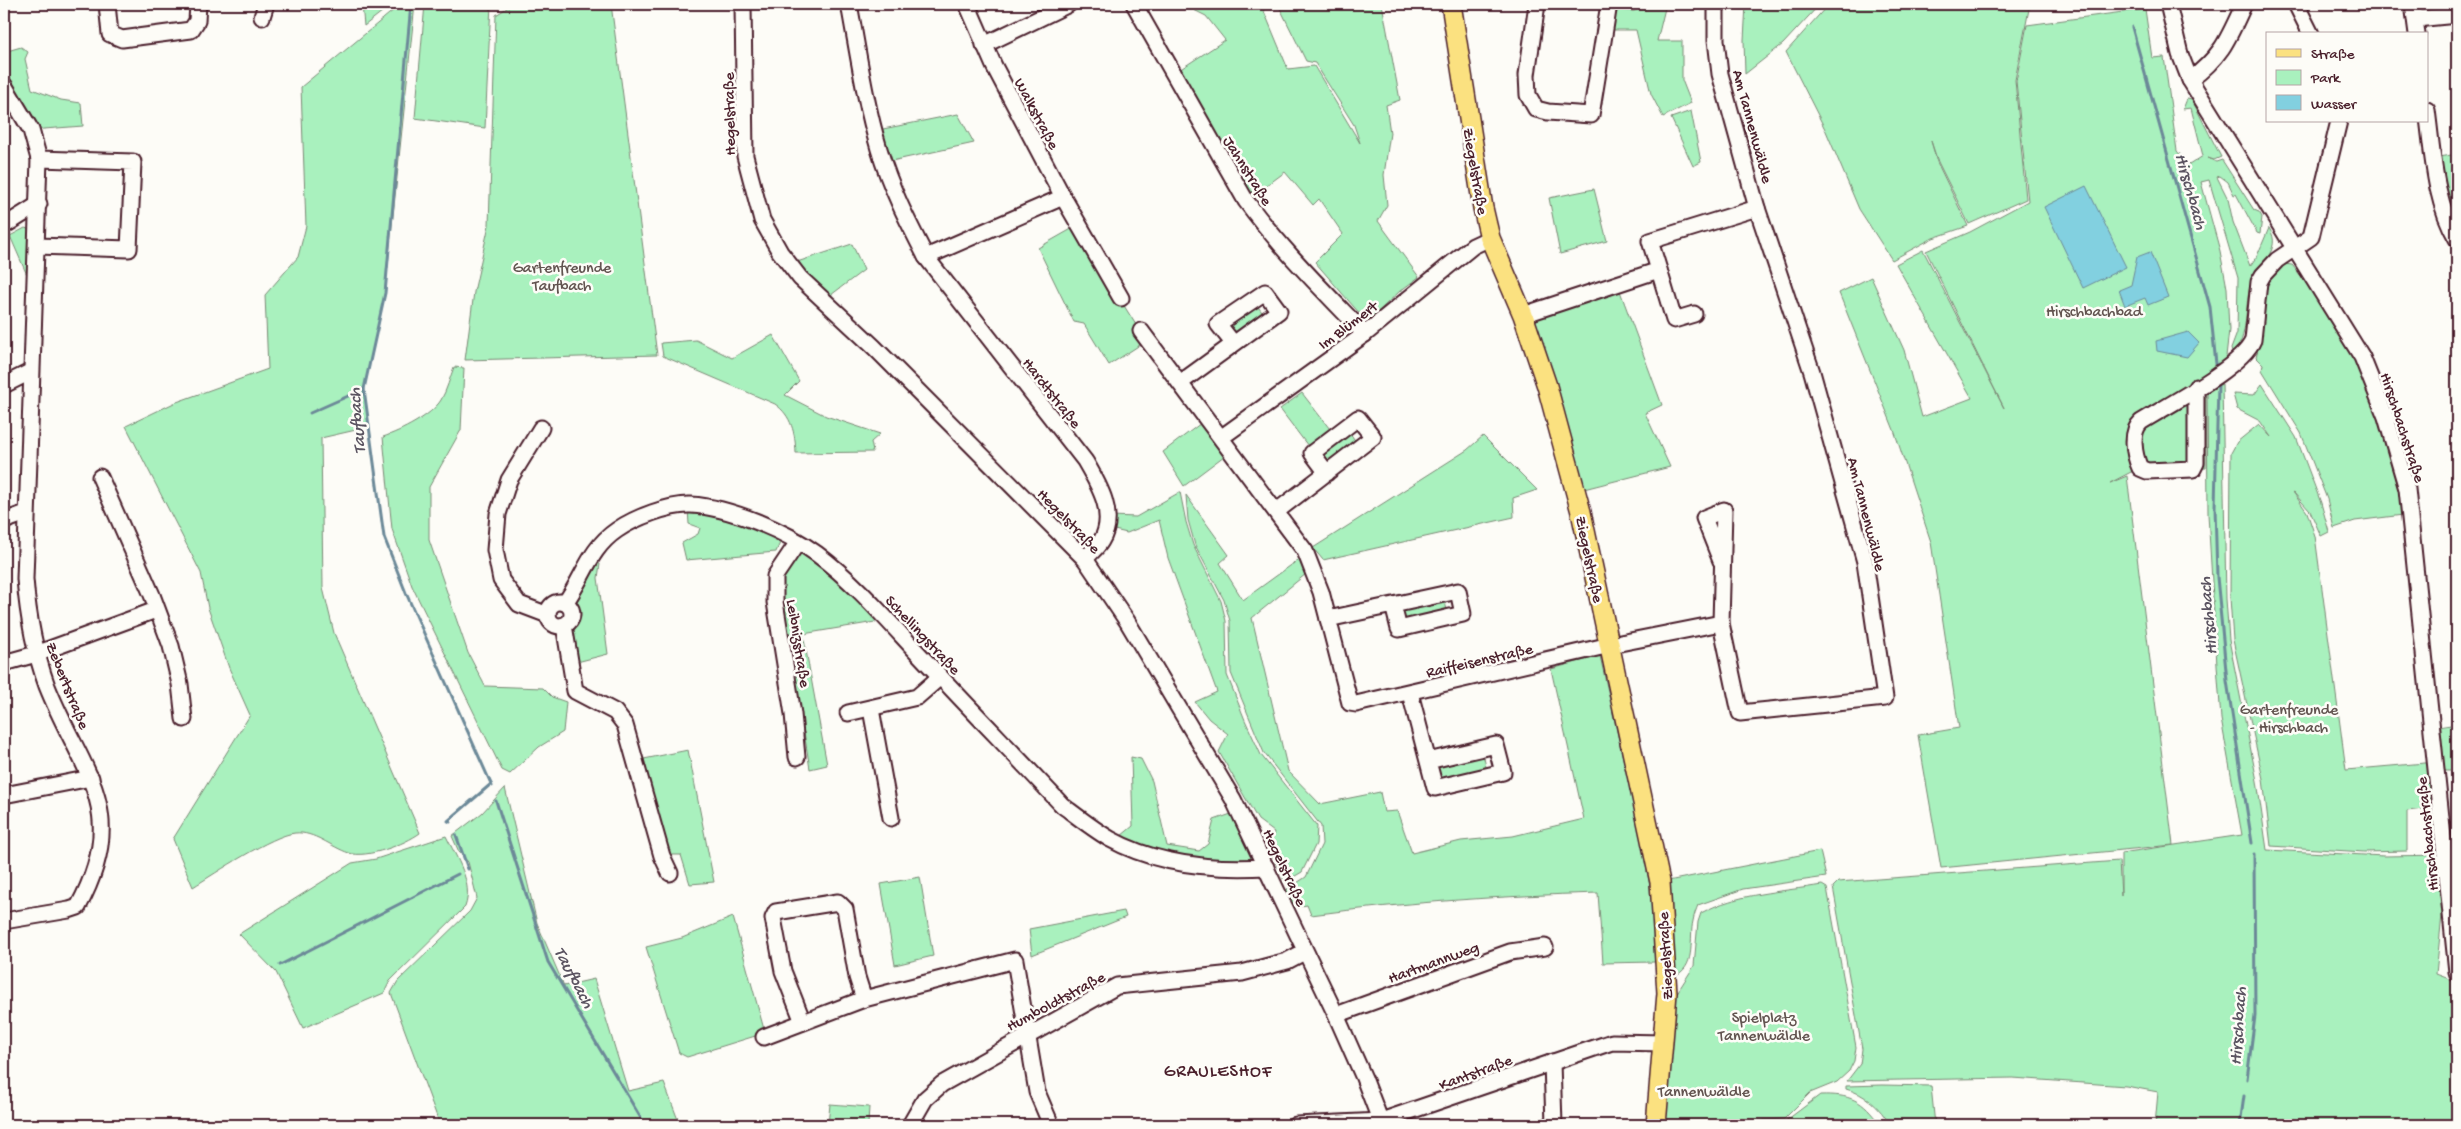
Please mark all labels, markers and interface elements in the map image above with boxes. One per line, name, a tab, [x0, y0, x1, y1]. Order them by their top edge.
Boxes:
legend	[2266, 32, 2428, 122]
text: Straße	[2311, 46, 2355, 64]
street label: Am Tannenwäldle	[1726, 68, 1775, 186]
text: Park	[2310, 70, 2341, 88]
street label: Hegelstraße	[721, 71, 742, 156]
street label: Walkstraße	[1008, 76, 1062, 154]
text: Wasser	[2311, 96, 2358, 114]
street label: Ziegelstraße	[1457, 127, 1491, 217]
street label: Jahnstraße	[1217, 134, 1275, 211]
water label: Hirschbach	[2169, 151, 2211, 233]
park label: Gartenfreunde Taufbach	[513, 260, 612, 297]
street label: Im Blümert	[1315, 297, 1384, 355]
park label: Hirschbachbad	[2046, 304, 2144, 323]
street label: Hardtstraße	[1017, 355, 1084, 434]
street label: Hirschbachstraße	[2374, 371, 2428, 486]
water label: Taufbach	[345, 387, 372, 455]
street label: Am Tannenwäldle	[1841, 456, 1888, 574]
street label: Hegelstraße	[1032, 486, 1104, 559]
street label: Ziegelstraße	[1569, 515, 1606, 605]
water label: Hirschbach	[2196, 576, 2223, 656]
street label: Schellingstraße	[880, 593, 964, 681]
street label: Leibnizstraße	[780, 598, 813, 690]
street label: Zebertstraße	[40, 640, 92, 733]
street label: Raiffeisenstraße	[1425, 641, 1536, 684]
park label: Gartenfreunde - Hirschbach	[2240, 702, 2339, 739]
street label: Hirschbachstraße	[2414, 775, 2445, 892]
street label: Hegelstraße	[1257, 827, 1309, 911]
street label: Ziegelstraße	[1656, 911, 1679, 1000]
street label: Hartmannweg	[1386, 939, 1482, 990]
water label: Taufbach	[548, 944, 598, 1013]
street label: Humboldtstraße	[1004, 969, 1110, 1037]
water label: Hirschbach	[2226, 986, 2253, 1066]
park label: Spielplatz Tannenwäldle	[1717, 1010, 1811, 1047]
street label: Kantstraße	[1437, 1052, 1516, 1096]
district label: GRAULESHOF	[1164, 1062, 1272, 1083]
park label: Tannenwäldle	[1657, 1084, 1751, 1103]

